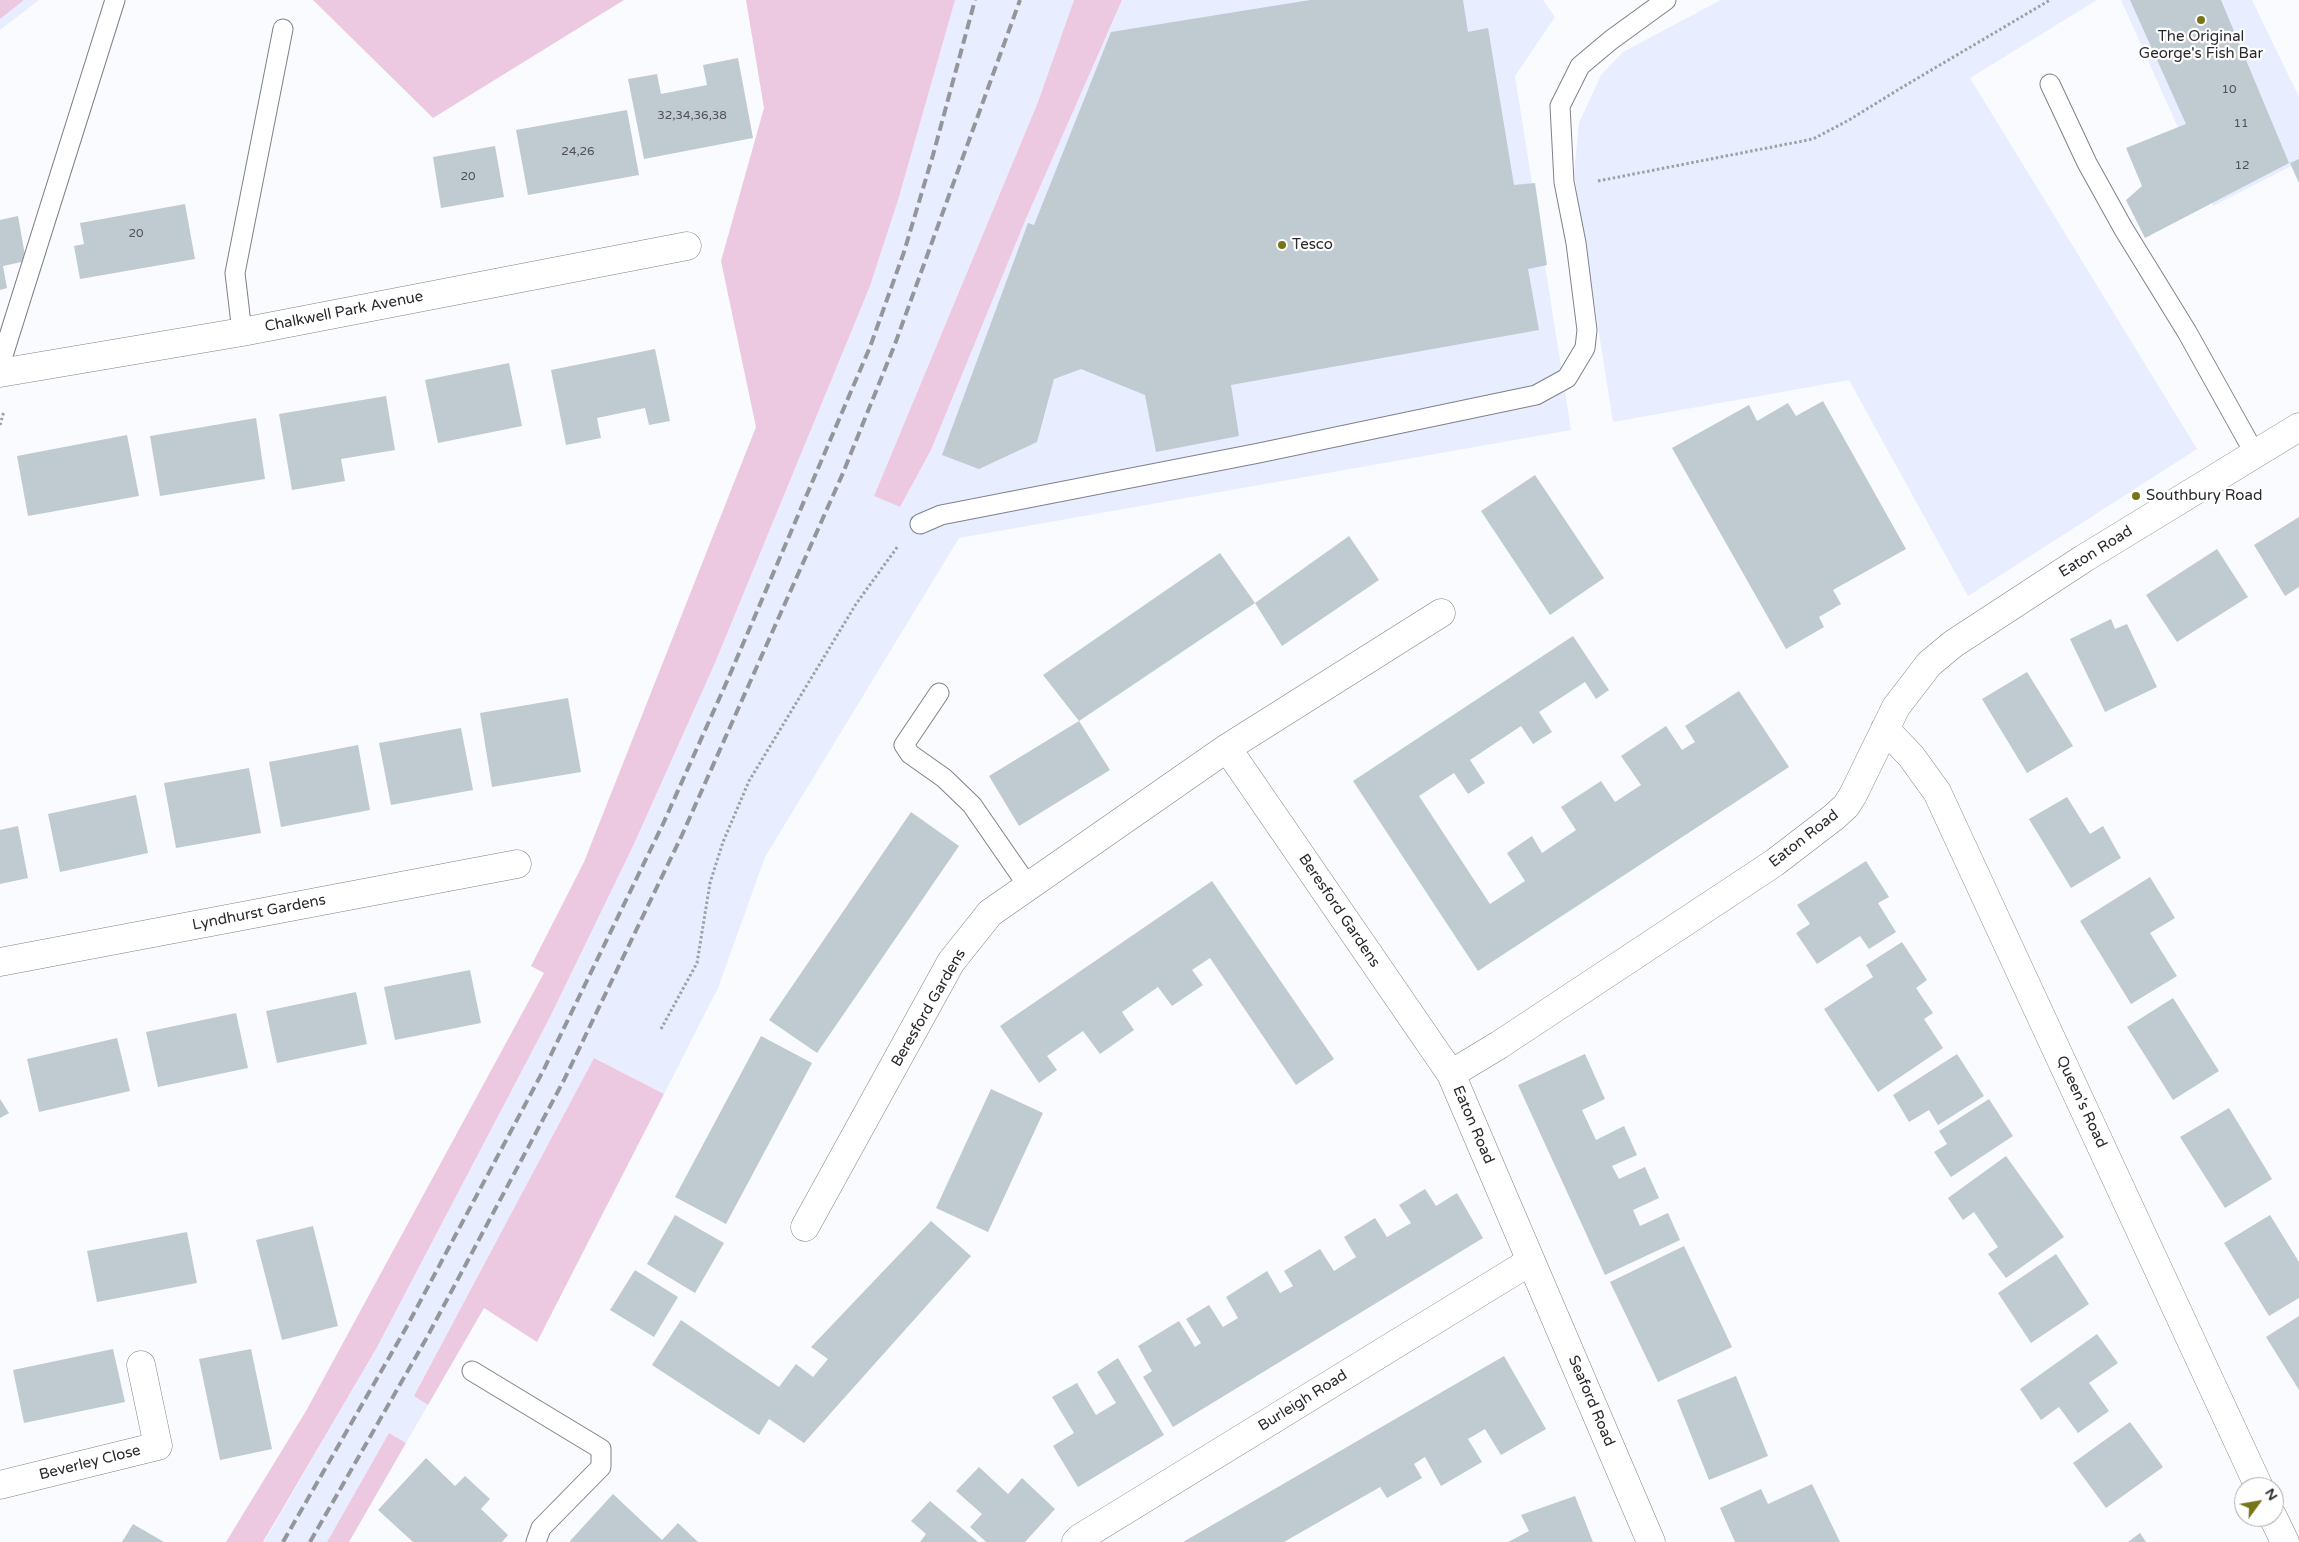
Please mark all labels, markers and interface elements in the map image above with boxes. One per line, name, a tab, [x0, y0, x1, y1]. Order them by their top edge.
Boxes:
marker: The Original George's Fish Bar	[2195, 14, 2207, 26]
place label: The Original George's Fish Bar	[2139, 28, 2263, 63]
house number: 10	[2221, 83, 2237, 97]
house number: 32,34,36,38	[657, 109, 727, 123]
house number: 11	[2233, 117, 2249, 131]
house number: 24,26	[561, 145, 595, 159]
house number: 12	[2234, 159, 2250, 173]
house number: 20	[460, 170, 476, 184]
house number: 20	[128, 227, 144, 241]
place label: Tesco	[1292, 236, 1333, 254]
marker: Tesco	[1276, 239, 1288, 251]
street label: Chalkwell Park Avenue	[263, 288, 425, 336]
place label: Southbury Road	[2146, 487, 2262, 505]
marker: Southbury Road	[2130, 490, 2142, 502]
street label: Eaton Road	[2056, 522, 2136, 582]
street label: Eaton Road	[1766, 806, 1842, 872]
street label: Beresford Gardens	[1294, 851, 1384, 971]
street label: Lyndhurst Gardens	[191, 891, 327, 935]
street label: Beresford Gardens	[888, 946, 970, 1070]
street label: Queen's Road	[2052, 1053, 2110, 1151]
street label: Eaton Road	[1448, 1083, 1498, 1167]
street label: Seaford Road	[1564, 1353, 1618, 1449]
street label: Burleigh Road	[1255, 1367, 1351, 1435]
street label: Beverley Close	[37, 1442, 143, 1484]
north arrow	[2234, 1477, 2284, 1527]
text: N	[2261, 1485, 2281, 1504]

